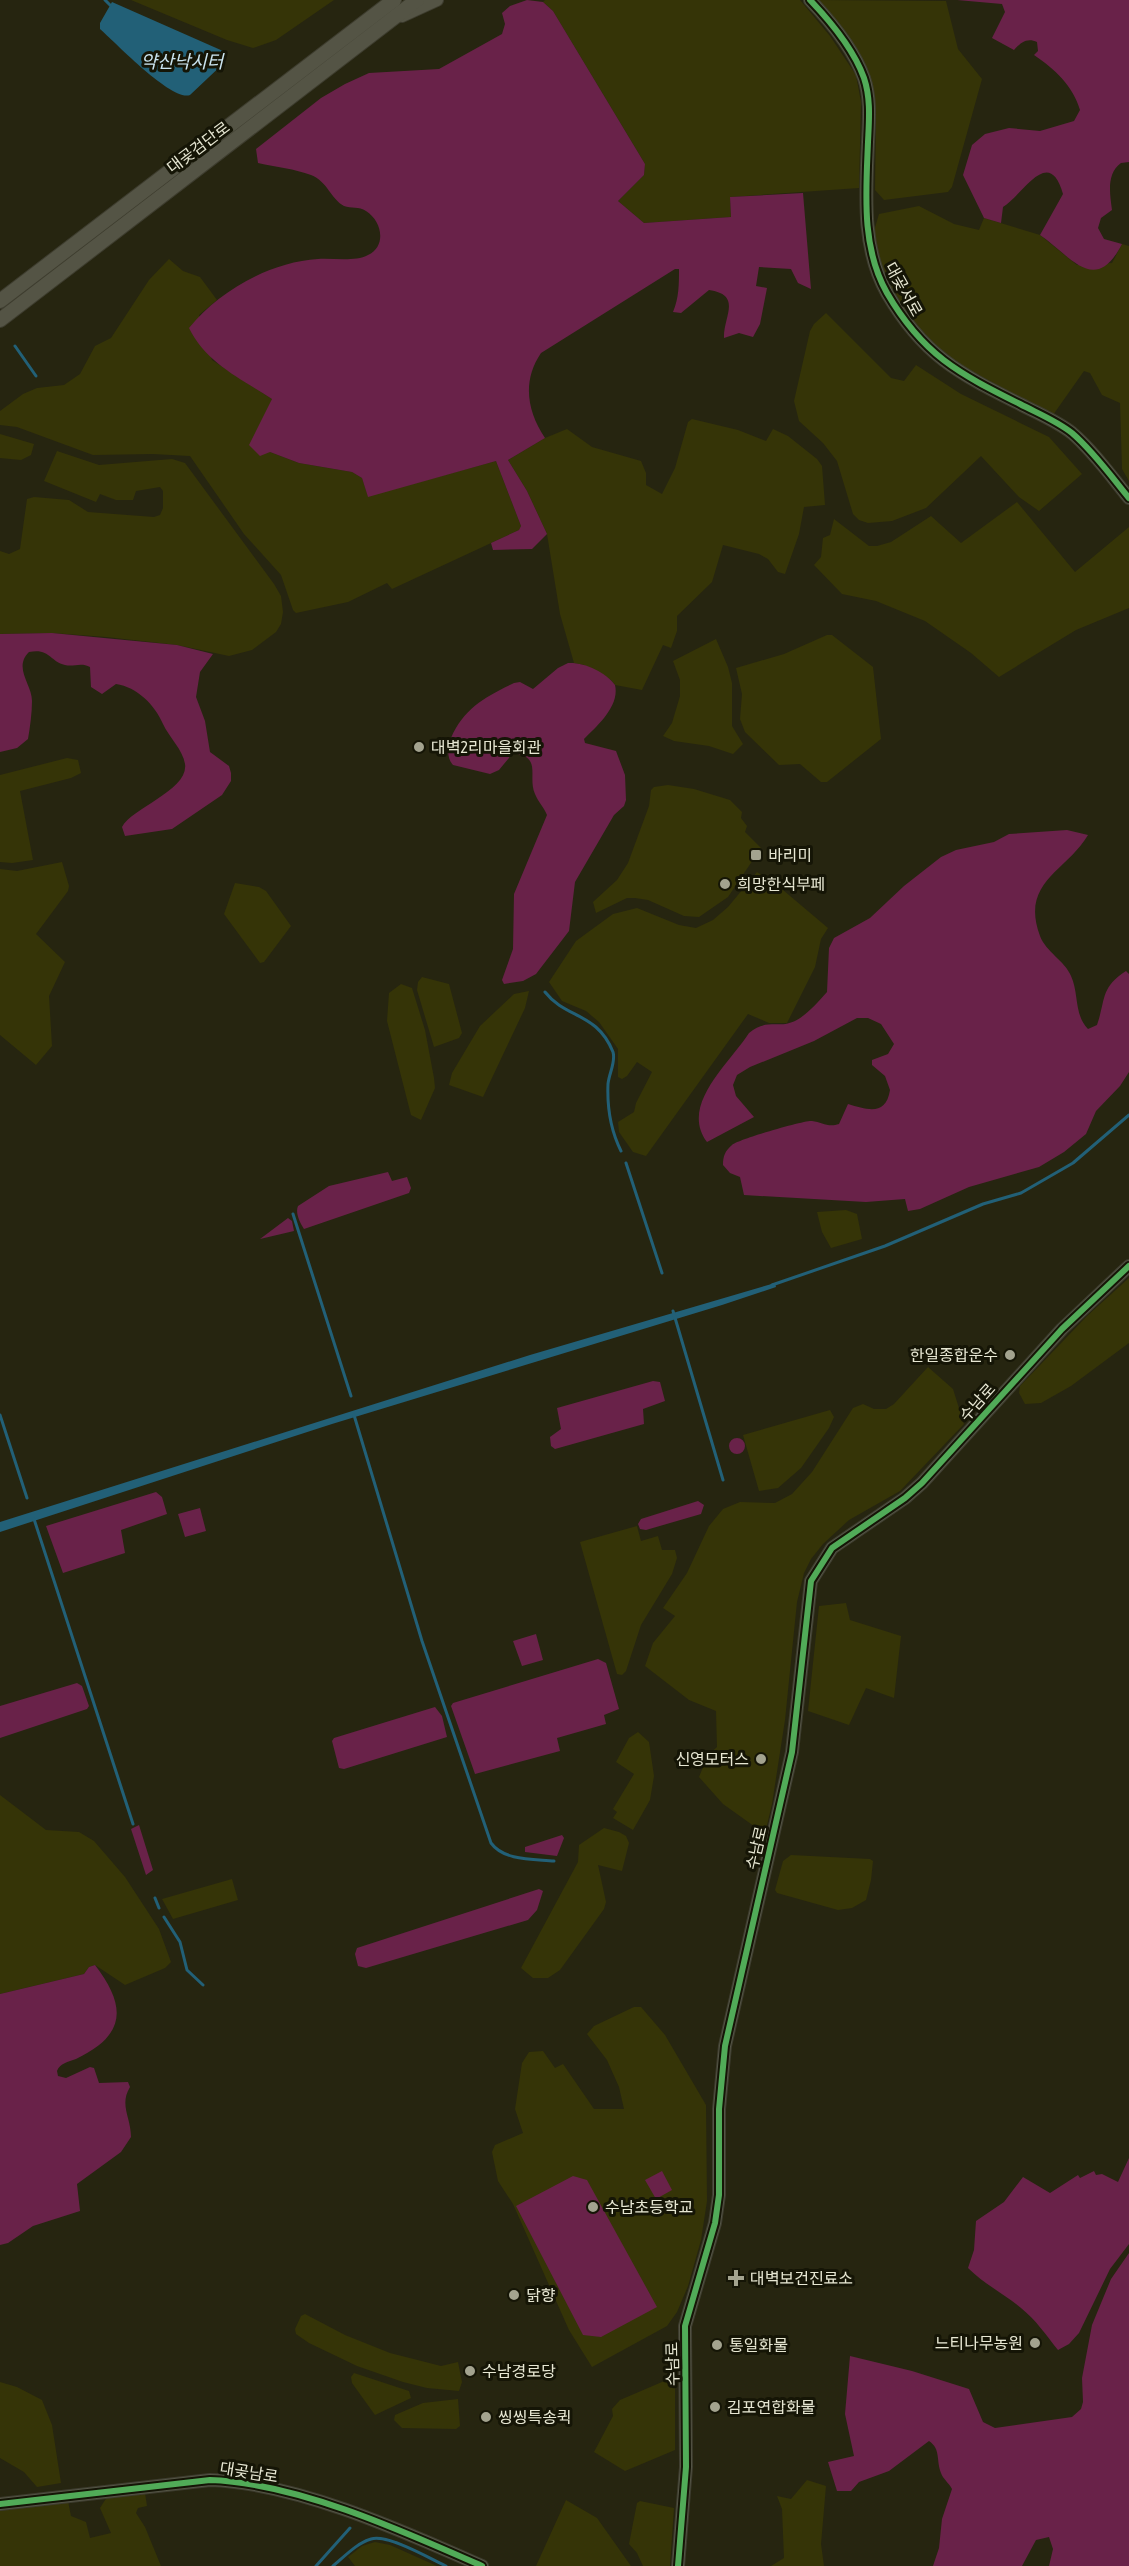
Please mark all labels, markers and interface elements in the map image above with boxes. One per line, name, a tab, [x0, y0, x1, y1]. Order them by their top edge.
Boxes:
water label: 약산낙시터	[141, 51, 226, 72]
street label: 대곶검단로	[163, 117, 233, 176]
street label: 대곶서로	[882, 259, 926, 319]
place label: 대벽2리마을회관	[431, 738, 542, 756]
marker: 대벽2리마을회관	[412, 740, 426, 754]
place label: 바리미	[768, 846, 812, 864]
marker: 바리미	[749, 848, 763, 862]
place label: 희망한식부페	[737, 875, 825, 893]
marker: 희망한식부페	[718, 877, 732, 891]
place label: 한일종합운수	[910, 1346, 998, 1364]
marker: 한일종합운수	[1003, 1348, 1017, 1362]
street label: 수남로	[956, 1379, 999, 1424]
place label: 신영모터스	[675, 1750, 749, 1768]
marker: 신영모터스	[754, 1752, 768, 1766]
street label: 수남로	[742, 1824, 770, 1872]
place label: 수남초등학교	[605, 2198, 693, 2216]
marker: 수남초등학교	[586, 2200, 600, 2214]
marker: 대벽보건진료소	[727, 2269, 745, 2287]
place label: 대벽보건진료소	[750, 2269, 853, 2287]
place label: 닭향	[526, 2286, 556, 2304]
marker: 닭향	[507, 2288, 521, 2302]
place label: 느티나무농원	[935, 2334, 1023, 2352]
place label: 통일화물	[729, 2336, 788, 2354]
marker: 느티나무농원	[1028, 2336, 1042, 2350]
marker: 통일화물	[710, 2338, 724, 2352]
street label: 수남로	[663, 2341, 681, 2386]
place label: 수남경로당	[482, 2362, 556, 2380]
marker: 수남경로당	[463, 2364, 477, 2378]
place label: 김포연합화물	[727, 2398, 815, 2416]
marker: 김포연합화물	[708, 2400, 722, 2414]
place label: 씽씽특송퀵	[498, 2408, 572, 2426]
marker: 씽씽특송퀵	[479, 2410, 493, 2424]
street label: 대곶남로	[219, 2459, 280, 2486]

